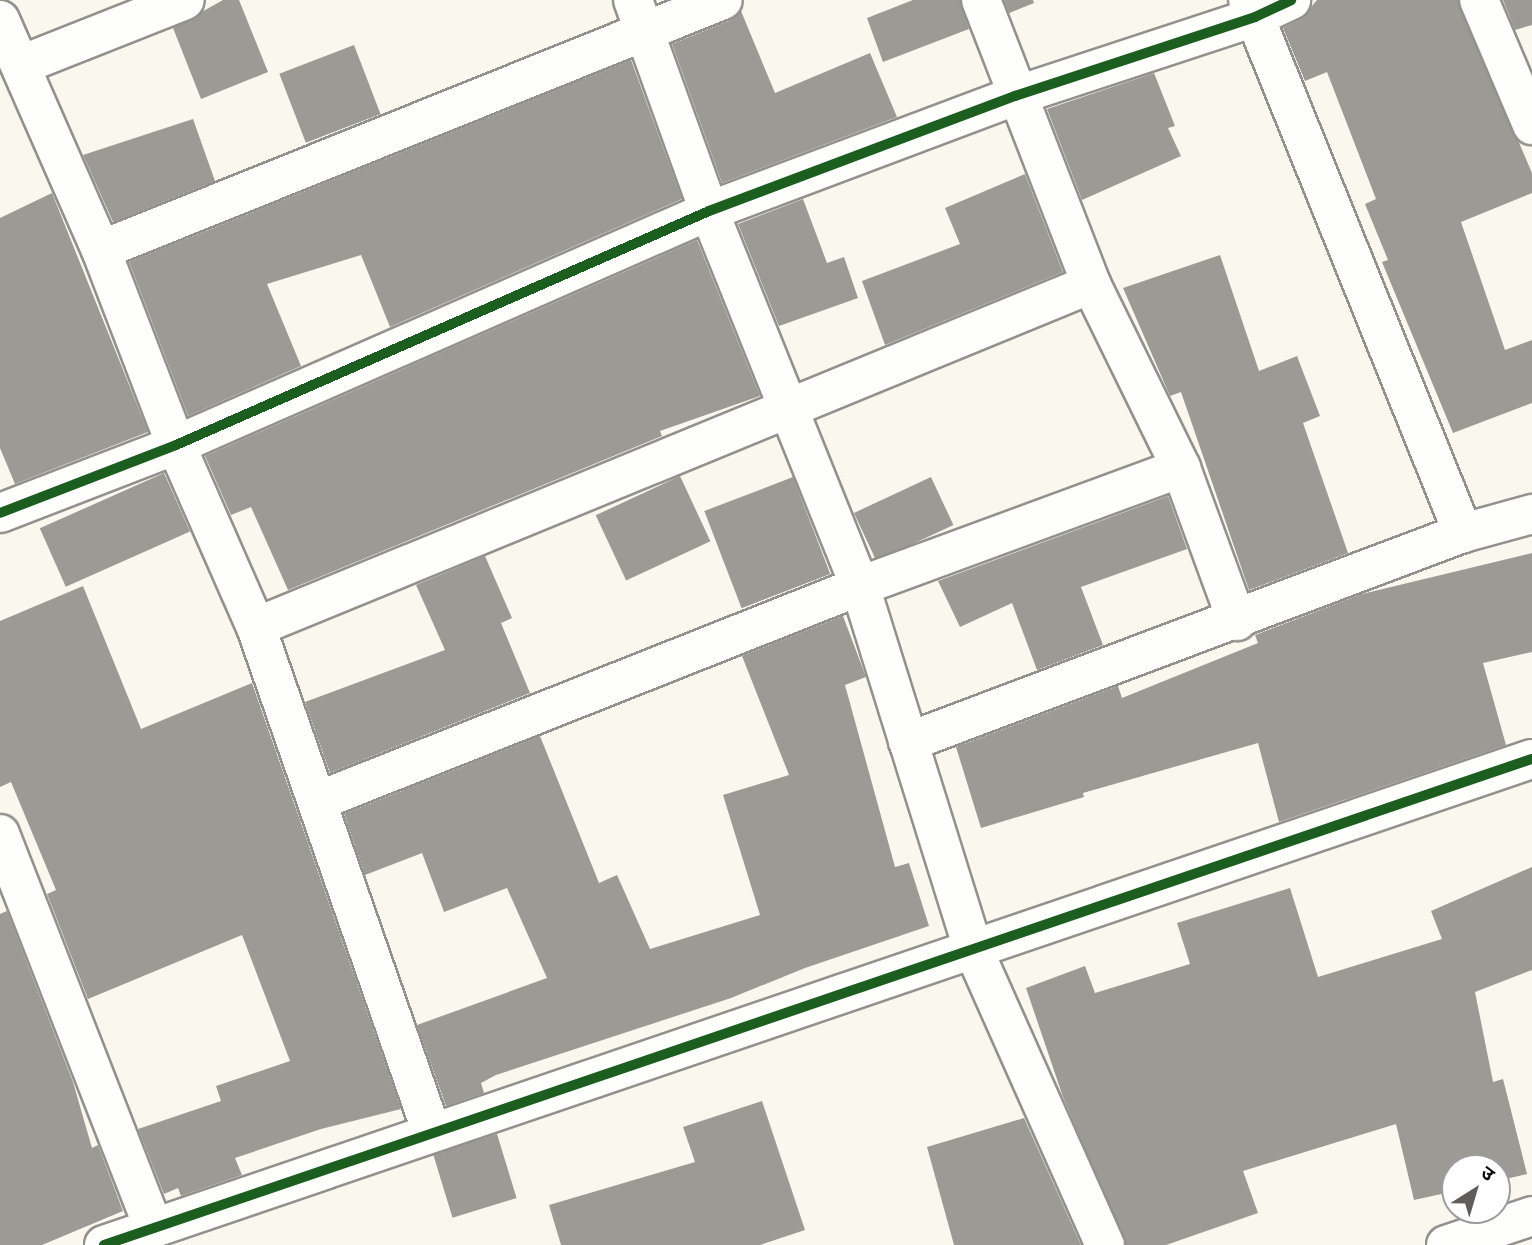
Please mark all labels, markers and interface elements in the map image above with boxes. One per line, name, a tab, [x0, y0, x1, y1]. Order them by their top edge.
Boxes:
north arrow	[1441, 1154, 1511, 1224]
text: उ	[1476, 1161, 1499, 1186]

